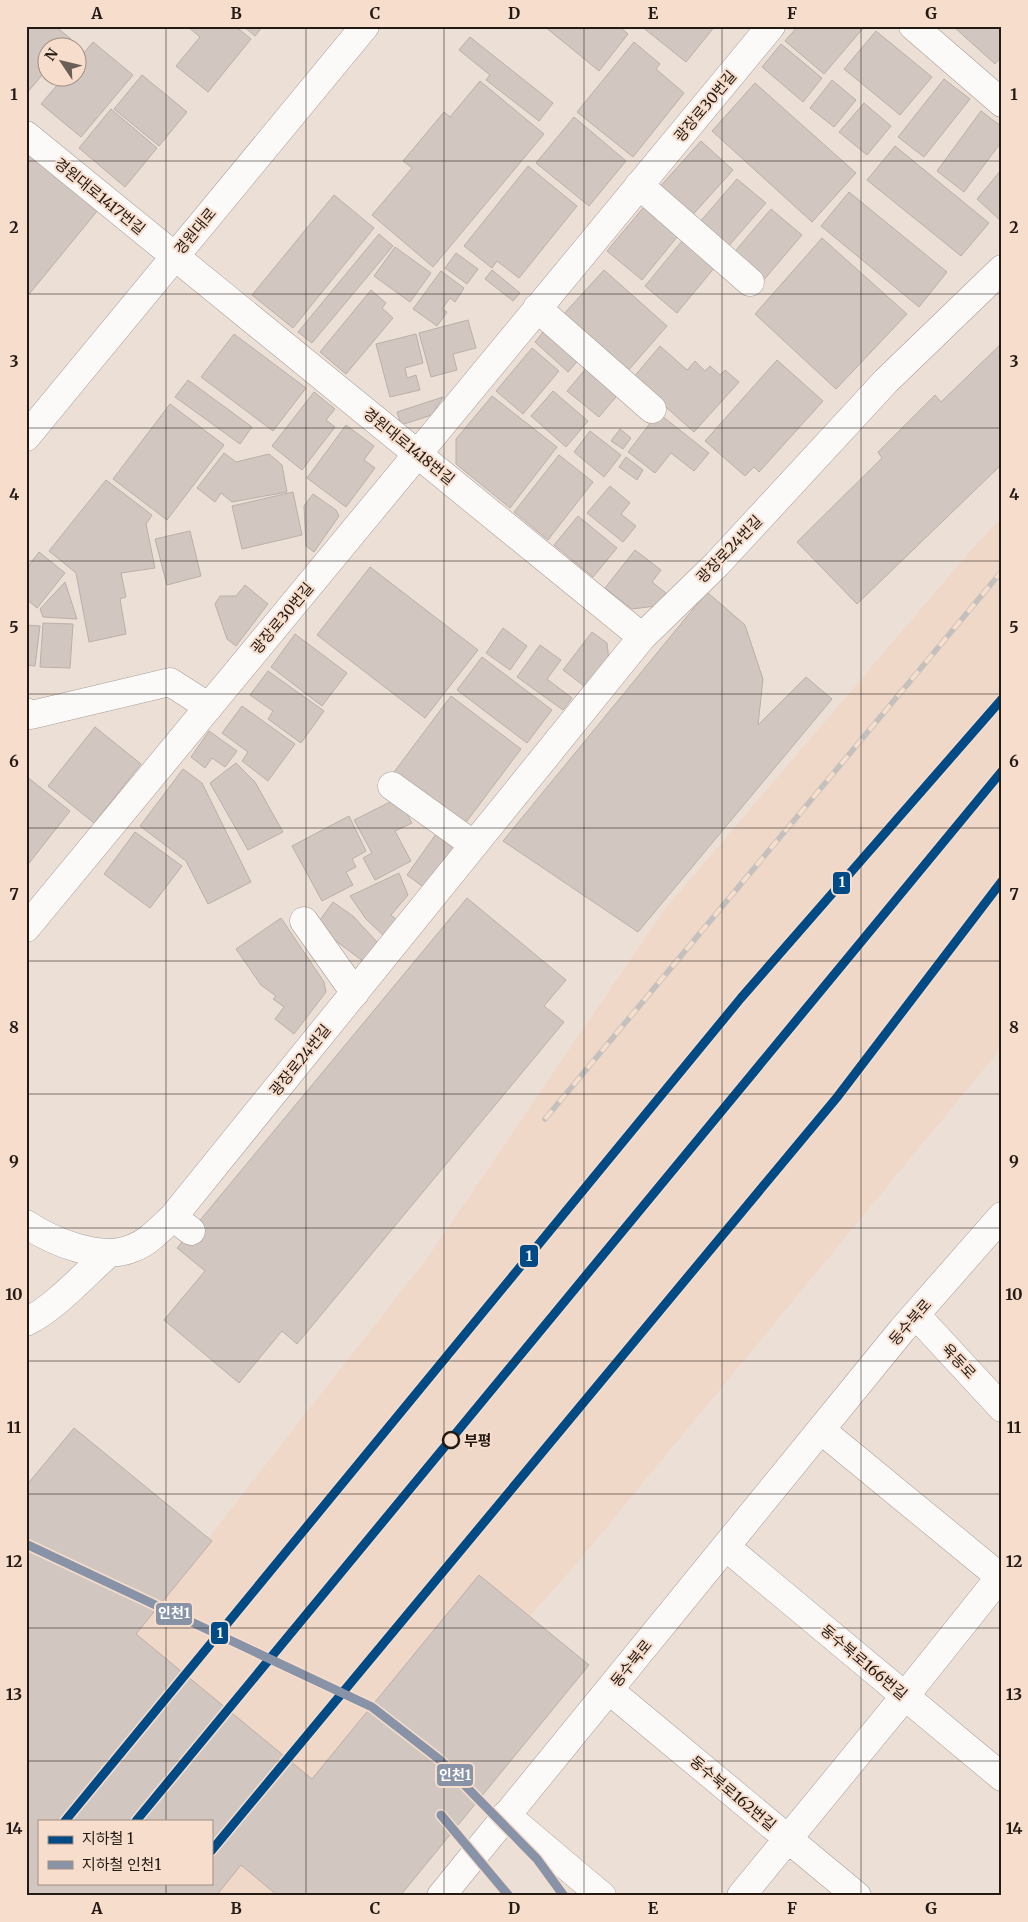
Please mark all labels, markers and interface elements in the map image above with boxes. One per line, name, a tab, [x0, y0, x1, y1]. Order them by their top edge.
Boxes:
text: A	[90, 3, 103, 23]
text: B	[230, 3, 242, 23]
text: C	[370, 3, 380, 23]
text: D	[508, 3, 520, 23]
text: E	[648, 3, 659, 23]
text: F	[787, 3, 797, 23]
text: G	[925, 3, 937, 23]
north arrow	[38, 38, 88, 88]
text: N	[41, 45, 62, 64]
street label: 광장로30번길	[670, 67, 740, 145]
text: 1	[10, 84, 18, 104]
text: 1	[1010, 84, 1018, 104]
street label: 경원대로1417번길	[51, 154, 149, 238]
street label: 경원대로	[170, 204, 220, 258]
text: 2	[9, 217, 19, 237]
text: 2	[1009, 217, 1019, 237]
text: 3	[9, 351, 19, 371]
text: 3	[1009, 351, 1019, 371]
street label: 경원대로1418번길	[359, 403, 459, 489]
text: 4	[9, 484, 19, 504]
text: 4	[1009, 484, 1019, 504]
street label: 광장로24번길	[692, 511, 766, 587]
street label: 광장로30번길	[247, 579, 317, 657]
text: 5	[9, 617, 19, 637]
text: 5	[1009, 617, 1019, 637]
text: 6	[9, 751, 19, 771]
text: 6	[1009, 751, 1019, 771]
line badge: 1	[832, 871, 851, 895]
text: 1	[839, 873, 846, 891]
text: 7	[9, 884, 19, 904]
text: 7	[1009, 884, 1019, 904]
text: 8	[9, 1017, 19, 1037]
text: 8	[1009, 1017, 1019, 1037]
street label: 광장로24번길	[265, 1020, 335, 1100]
text: 9	[9, 1151, 19, 1171]
text: 9	[1009, 1151, 1019, 1171]
line badge: 1	[519, 1244, 539, 1268]
text: 1	[526, 1247, 533, 1265]
text: 10	[5, 1284, 23, 1304]
text: 10	[1005, 1284, 1023, 1304]
street label: 동수북로	[885, 1295, 935, 1349]
street label: 육동로	[938, 1339, 980, 1383]
text: 11	[7, 1417, 22, 1437]
text: 11	[1007, 1417, 1022, 1437]
marker: 부평	[442, 1431, 460, 1449]
place label: 부평	[464, 1431, 492, 1450]
text: 12	[6, 1551, 22, 1571]
text: 12	[1006, 1551, 1022, 1571]
line badge: 인천1	[155, 1602, 193, 1626]
text: 인천1	[158, 1604, 191, 1622]
street label: 동수북로166번길	[817, 1620, 911, 1704]
line badge: 1	[210, 1621, 229, 1645]
text: 1	[217, 1624, 224, 1642]
street label: 동수북로	[606, 1636, 656, 1690]
text: 13	[6, 1684, 22, 1704]
text: 13	[1006, 1684, 1022, 1704]
street label: 동수북로162번길	[686, 1752, 780, 1834]
line badge: 인천1	[436, 1763, 474, 1787]
text: 인천1	[439, 1766, 472, 1784]
text: 14	[6, 1818, 22, 1838]
text: 14	[1006, 1818, 1022, 1838]
legend	[38, 1820, 212, 1884]
text: 지하철 1	[82, 1829, 134, 1848]
text: 지하철 인천1	[82, 1855, 162, 1874]
text: A	[90, 1898, 103, 1918]
text: B	[230, 1898, 242, 1918]
text: C	[370, 1898, 380, 1918]
text: D	[508, 1898, 520, 1918]
text: E	[648, 1898, 659, 1918]
text: F	[787, 1898, 797, 1918]
text: G	[925, 1898, 937, 1918]

